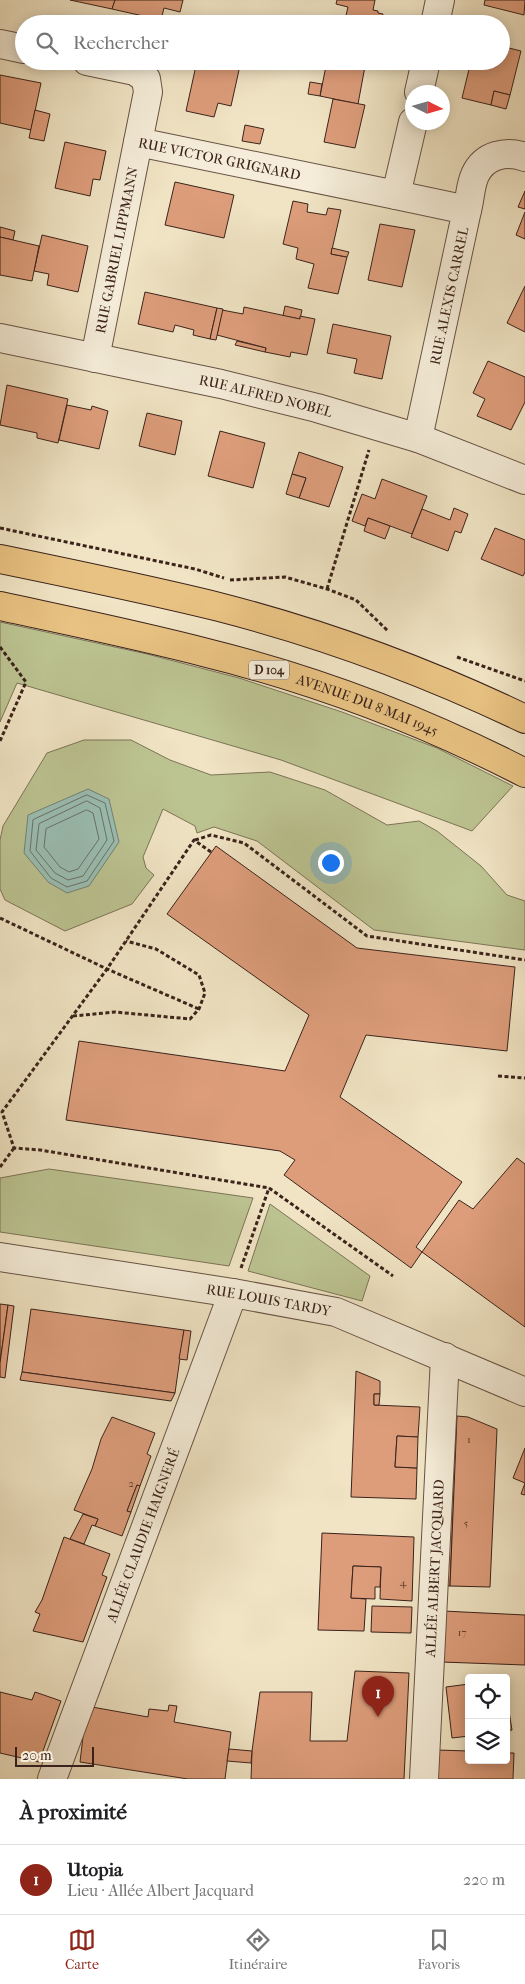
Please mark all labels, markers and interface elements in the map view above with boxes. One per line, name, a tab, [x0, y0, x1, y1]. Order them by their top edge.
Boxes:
search box	[15, 15, 510, 70]
icon: search	[33, 29, 61, 57]
text: Rechercher	[73, 32, 169, 54]
north arrow	[405, 85, 450, 130]
street label: RUE VICTOR GRIGNARD	[137, 134, 302, 184]
street label: RUE GABRIEL LIPPMANN	[92, 165, 142, 335]
street label: RUE ALEXIS CARREL	[427, 225, 473, 367]
street label: RUE ALFRED NOBEL	[197, 372, 335, 421]
road number: D 104	[249, 660, 289, 680]
street label: AVENUE DU 8 MAI 1945	[293, 671, 441, 740]
your location	[318, 850, 344, 876]
street label: RUE LOUIS TARDY	[205, 1281, 333, 1320]
house number: 1	[467, 1433, 471, 1446]
street label: ALLÉE CLAUDIE HAIGNERÉ	[103, 1445, 184, 1626]
house number: 2	[128, 1477, 134, 1490]
street label: ALLÉE ALBERT JACQUARD	[422, 1479, 448, 1659]
house number: 5	[464, 1517, 469, 1530]
house number: 4	[400, 1576, 407, 1589]
house number: 17	[457, 1626, 467, 1639]
map controls	[465, 1674, 510, 1764]
button: locate	[465, 1674, 510, 1719]
pin: 1	[362, 1676, 394, 1717]
button: layers	[465, 1719, 510, 1764]
scale bar	[15, 1744, 94, 1767]
text: 20 m	[22, 1747, 52, 1764]
text: À proximité	[20, 1800, 127, 1824]
text: Utopia	[67, 1859, 123, 1881]
text: 1	[33, 1870, 39, 1889]
text: 220 m	[463, 1870, 505, 1889]
text: Lieu · Allée Albert Jacquard	[67, 1881, 254, 1900]
tab: Carte	[65, 1926, 99, 1973]
tab: Itinéraire	[229, 1926, 287, 1973]
tab: Favoris	[417, 1926, 460, 1973]

